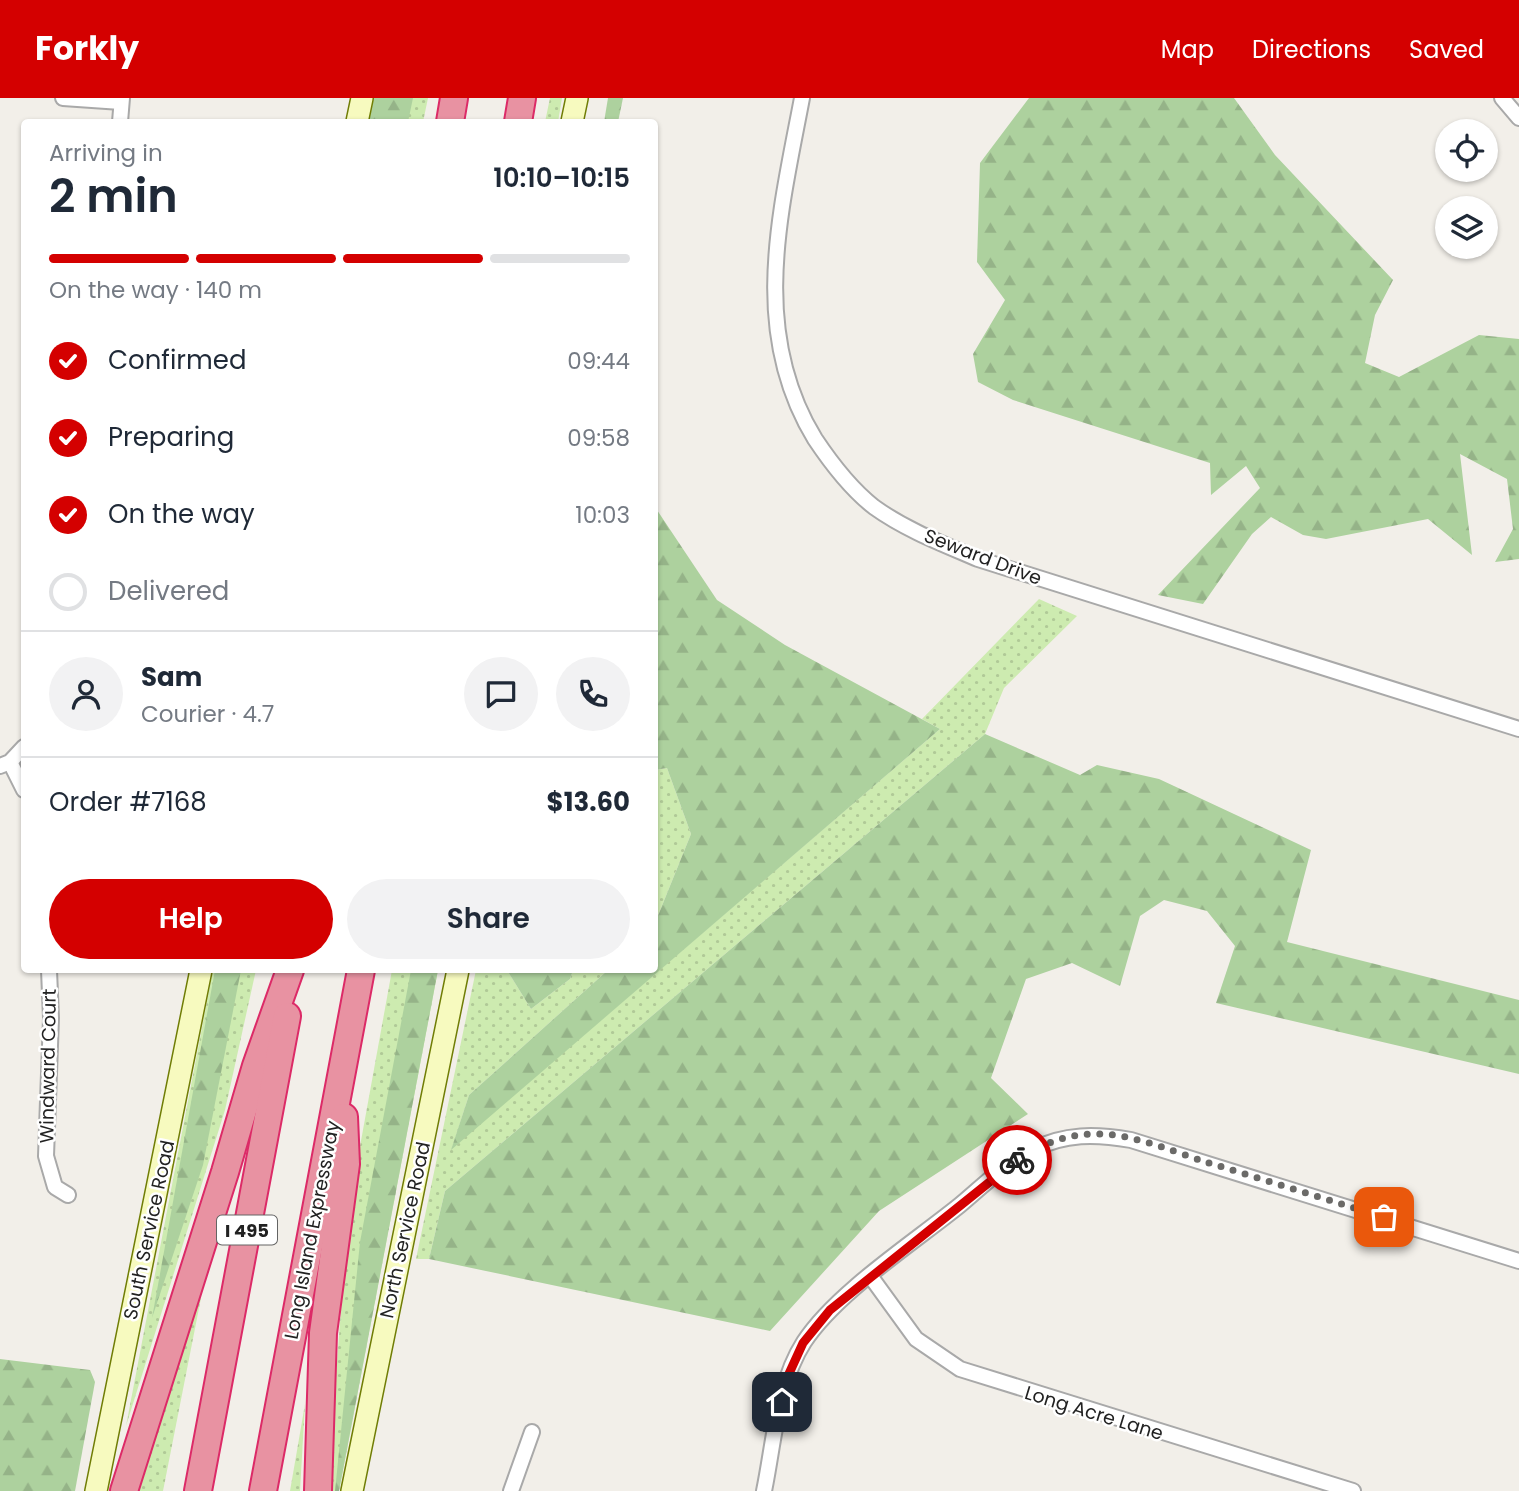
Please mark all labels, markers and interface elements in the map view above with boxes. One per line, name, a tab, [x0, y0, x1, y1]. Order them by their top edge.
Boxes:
text: Forkly	[35, 25, 139, 72]
text: Map	[1161, 33, 1214, 66]
text: Directions	[1252, 33, 1371, 66]
text: Saved	[1409, 33, 1484, 66]
map controls	[1435, 119, 1498, 259]
button: locate	[1435, 119, 1498, 182]
text: Arriving in	[49, 137, 163, 169]
text: 10:10–10:15	[493, 160, 630, 196]
text: 2 min	[49, 164, 178, 228]
button: layers	[1435, 196, 1498, 259]
text: On the way · 140 m	[49, 274, 262, 306]
icon: check	[49, 342, 87, 380]
text: Confirmed	[108, 342, 246, 378]
text: 09:44	[567, 345, 630, 377]
icon: check	[49, 419, 87, 457]
text: Preparing	[108, 419, 234, 455]
text: 09:58	[567, 422, 630, 454]
icon: check	[49, 496, 87, 534]
text: On the way	[108, 496, 255, 532]
text: 10:03	[575, 499, 630, 531]
street label: Seward Drive	[920, 522, 1046, 592]
text: Delivered	[108, 573, 229, 609]
button: person	[49, 657, 123, 731]
button: chat	[464, 657, 538, 731]
button: phone	[556, 657, 630, 731]
text: Sam	[141, 659, 202, 695]
text: Courier · 4.7	[141, 698, 274, 730]
text: Order #7168	[49, 784, 207, 820]
text: $13.60	[547, 784, 630, 820]
button: Help	[49, 879, 333, 959]
button: Share	[347, 879, 630, 959]
street label: Windward Court	[33, 988, 63, 1144]
street label: Long Island Expressway	[278, 1118, 347, 1342]
courier	[982, 1125, 1052, 1195]
street label: South Service Road	[117, 1138, 181, 1322]
street label: North Service Road	[373, 1139, 437, 1321]
icon: bike	[998, 1141, 1036, 1179]
pin	[1354, 1187, 1414, 1247]
icon: bag	[1365, 1198, 1403, 1236]
road number: I 495	[217, 1216, 277, 1245]
pin	[752, 1372, 812, 1432]
street label: Long Acre Lane	[1021, 1379, 1167, 1447]
icon: home	[763, 1383, 801, 1421]

